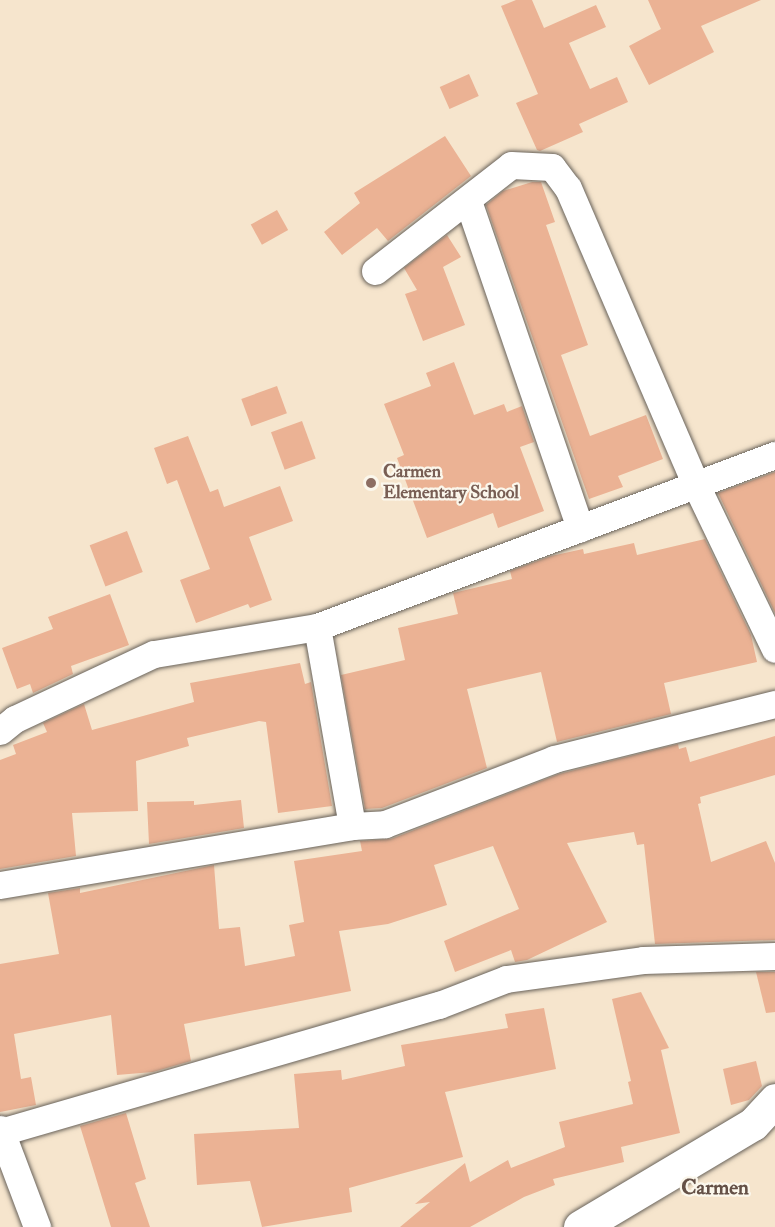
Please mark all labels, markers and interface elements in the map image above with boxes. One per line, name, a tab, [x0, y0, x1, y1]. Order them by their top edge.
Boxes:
place label: Carmen Elementary School	[383, 462, 519, 504]
marker: Carmen Elementary School	[364, 476, 378, 490]
district label: Carmen	[681, 1175, 749, 1201]

